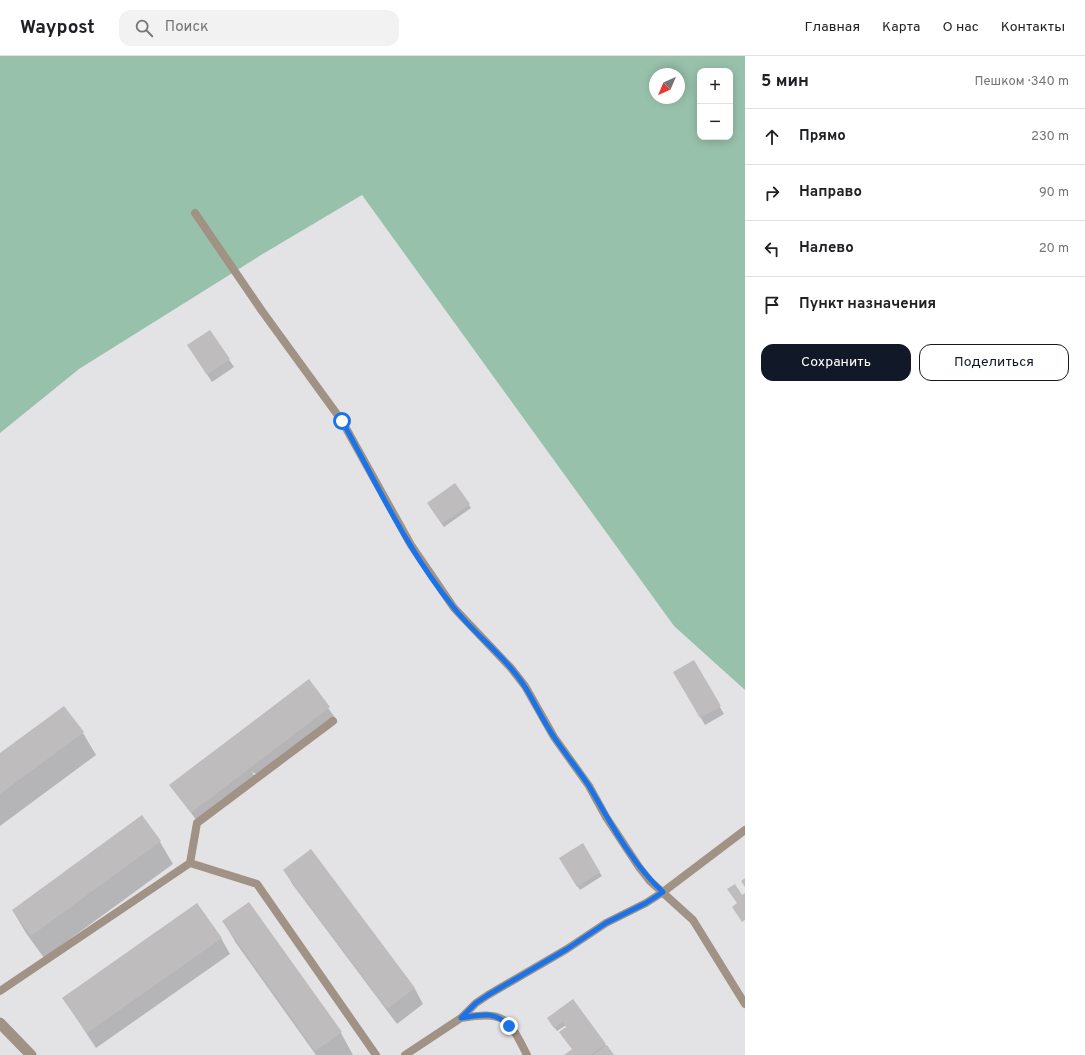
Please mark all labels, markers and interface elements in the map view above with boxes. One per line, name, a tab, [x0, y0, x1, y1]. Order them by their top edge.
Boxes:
search box	[119, 10, 399, 46]
text: Waypost	[20, 16, 95, 40]
icon: search	[133, 17, 155, 39]
text: Поиск	[165, 18, 209, 37]
text: Главная	[805, 19, 860, 36]
text: Карта	[882, 19, 920, 36]
text: О нас	[942, 19, 979, 36]
text: Контакты	[1001, 19, 1065, 36]
north arrow	[649, 68, 685, 104]
map controls	[697, 68, 733, 140]
button: +	[697, 68, 733, 104]
text: 5 мин	[761, 71, 809, 93]
text: Пешком · 340 m	[974, 74, 1069, 90]
button: −	[697, 104, 733, 140]
icon: ahead	[761, 126, 783, 148]
text: Прямо	[799, 127, 846, 146]
text: 230 m	[1031, 129, 1069, 145]
icon: right	[761, 182, 783, 204]
text: Направо	[799, 183, 862, 202]
text: 90 m	[1039, 185, 1069, 201]
icon: left	[761, 238, 783, 260]
text: Налево	[799, 239, 854, 258]
text: 20 m	[1039, 241, 1069, 257]
icon: arrive	[761, 294, 783, 316]
text: Пункт назначения	[799, 295, 936, 314]
button: Сохранить	[761, 344, 911, 381]
button: Поделиться	[919, 344, 1069, 381]
route start	[333, 412, 351, 430]
route end	[500, 1017, 518, 1035]

